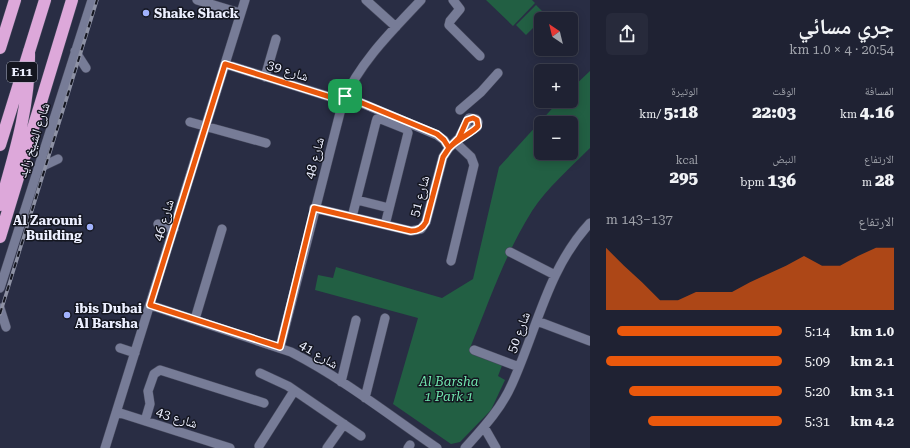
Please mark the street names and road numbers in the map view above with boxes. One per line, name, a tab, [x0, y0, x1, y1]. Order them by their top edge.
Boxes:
street label: شارع 39	[265, 57, 310, 86]
road number: E11	[7, 62, 37, 82]
street label: شارع الشيخ زايد	[14, 101, 55, 180]
street label: شارع 48	[302, 136, 329, 181]
street label: شارع 51	[406, 174, 434, 219]
street label: شارع 46	[150, 198, 179, 243]
street label: شارع 50	[504, 310, 535, 355]
street label: شارع 41	[296, 337, 341, 374]
street label: شارع 43	[154, 404, 199, 433]

